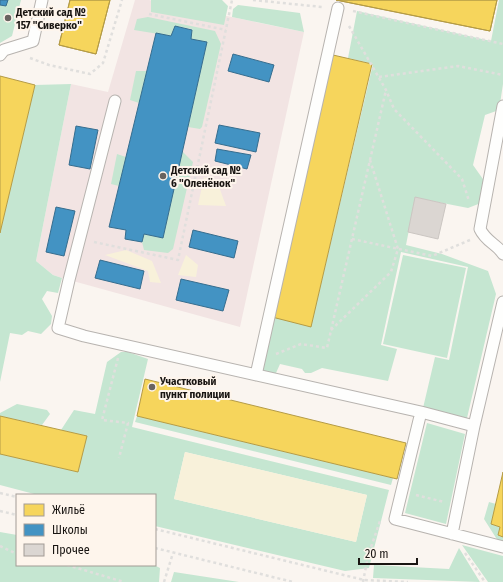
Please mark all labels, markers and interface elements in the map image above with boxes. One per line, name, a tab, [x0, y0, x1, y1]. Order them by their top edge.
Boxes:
place label: Детский сад № 157 "Сиверко"	[15, 6, 86, 32]
marker: Детский сад № 157 "Сиверко"	[3, 13, 13, 23]
place label: Детский сад № 6 "Оленёнок"	[170, 164, 241, 190]
marker: Детский сад № 6 "Оленёнок"	[158, 171, 168, 181]
place label: Участковый пункт полиции	[159, 375, 230, 401]
marker: Участковый пункт полиции	[147, 382, 157, 392]
legend	[16, 494, 156, 566]
text: Жильё	[52, 503, 85, 517]
text: Школы	[52, 523, 88, 537]
scale bar	[359, 540, 417, 566]
text: Прочее	[52, 543, 90, 557]
text: 20 m	[365, 547, 389, 561]

